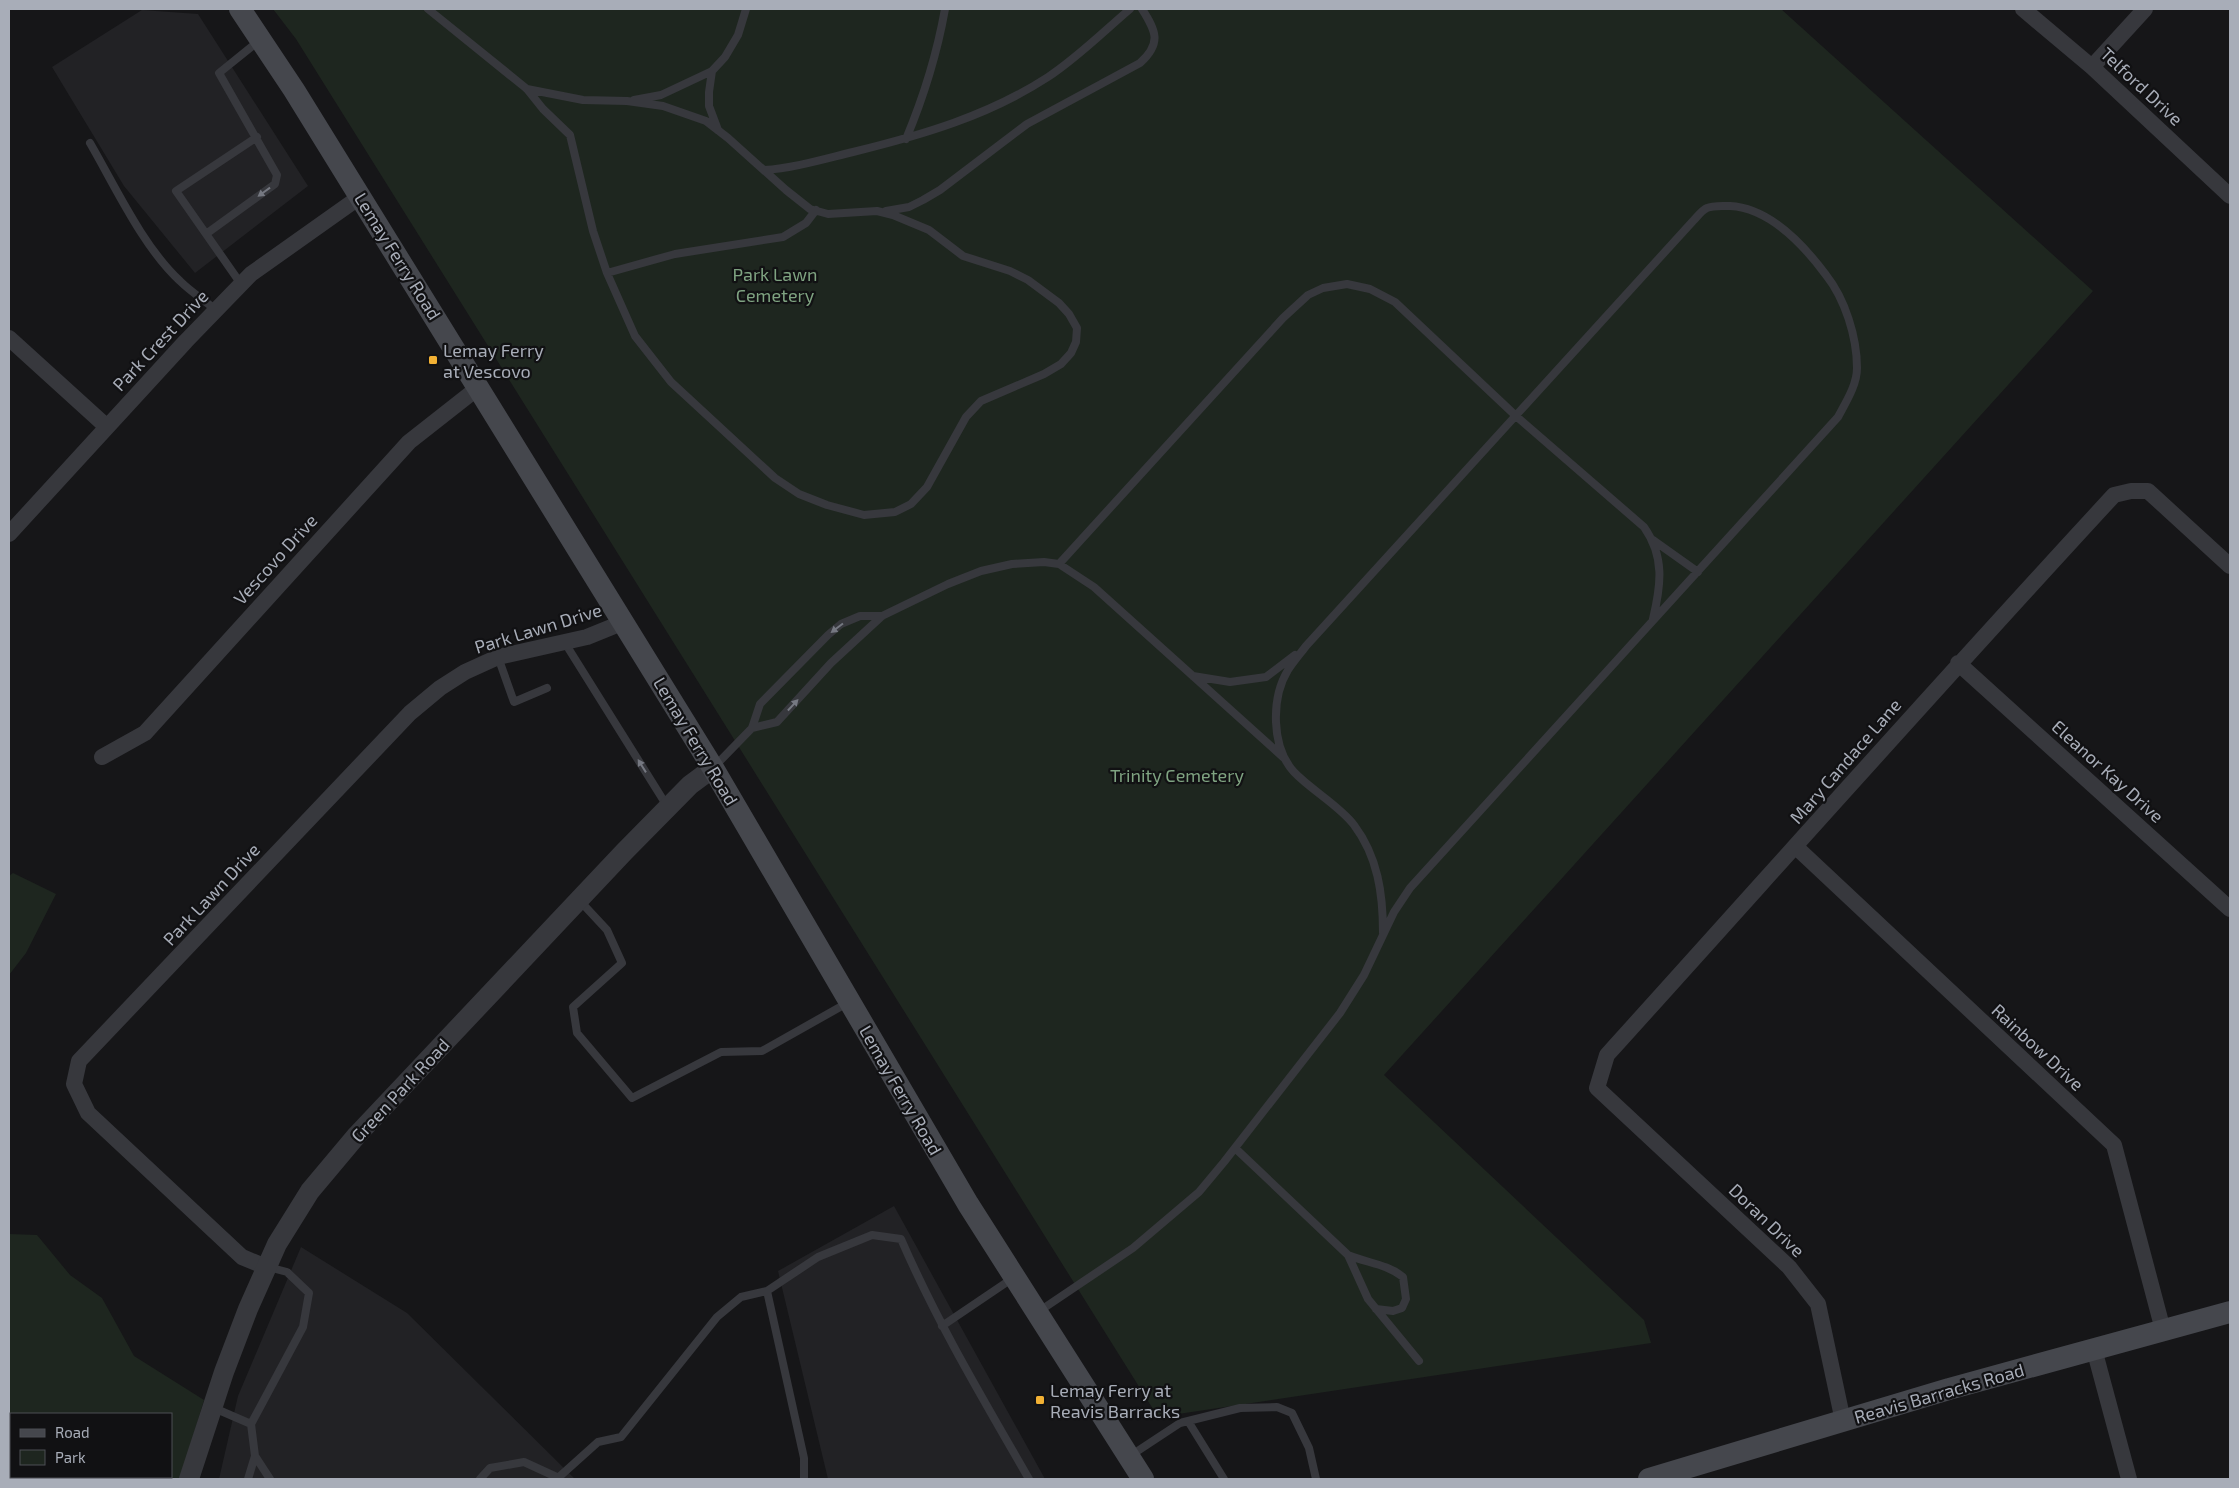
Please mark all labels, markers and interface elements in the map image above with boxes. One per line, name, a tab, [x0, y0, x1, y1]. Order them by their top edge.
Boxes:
street label: Telford Drive	[2096, 42, 2188, 130]
one-way arrow	[257, 187, 271, 197]
street label: Lemay Ferry Road	[350, 188, 446, 324]
park label: Park Lawn Cemetery	[732, 263, 818, 306]
street label: Park Crest Drive	[108, 285, 212, 395]
place label: Lemay Ferry at Vescovo	[443, 339, 544, 382]
marker: Lemay Ferry at Vescovo	[427, 354, 439, 366]
street label: Vescovo Drive	[229, 509, 321, 609]
street label: Park Lawn Drive	[472, 598, 604, 658]
one-way arrow	[830, 623, 844, 633]
street label: Lemay Ferry Road	[649, 673, 743, 809]
street label: Mary Candace Lane	[1785, 694, 1905, 828]
one-way arrow	[787, 699, 799, 711]
street label: Eleanor Kay Drive	[2048, 715, 2168, 827]
one-way arrow	[637, 760, 647, 773]
park label: Trinity Cemetery	[1110, 764, 1244, 786]
street label: Park Lawn Drive	[158, 838, 264, 950]
street label: Rainbow Drive	[1988, 999, 2088, 1095]
street label: Lemay Ferry Road	[855, 1021, 947, 1159]
street label: Green Park Road	[346, 1033, 454, 1147]
street label: Doran Drive	[1725, 1179, 1809, 1261]
street label: Reavis Barracks Road	[1852, 1358, 2026, 1428]
place label: Lemay Ferry at Reavis Barracks	[1050, 1379, 1180, 1422]
marker: Lemay Ferry at Reavis Barracks	[1034, 1394, 1046, 1406]
legend	[10, 1413, 172, 1478]
text: Road	[55, 1423, 90, 1441]
text: Park	[55, 1448, 86, 1466]

